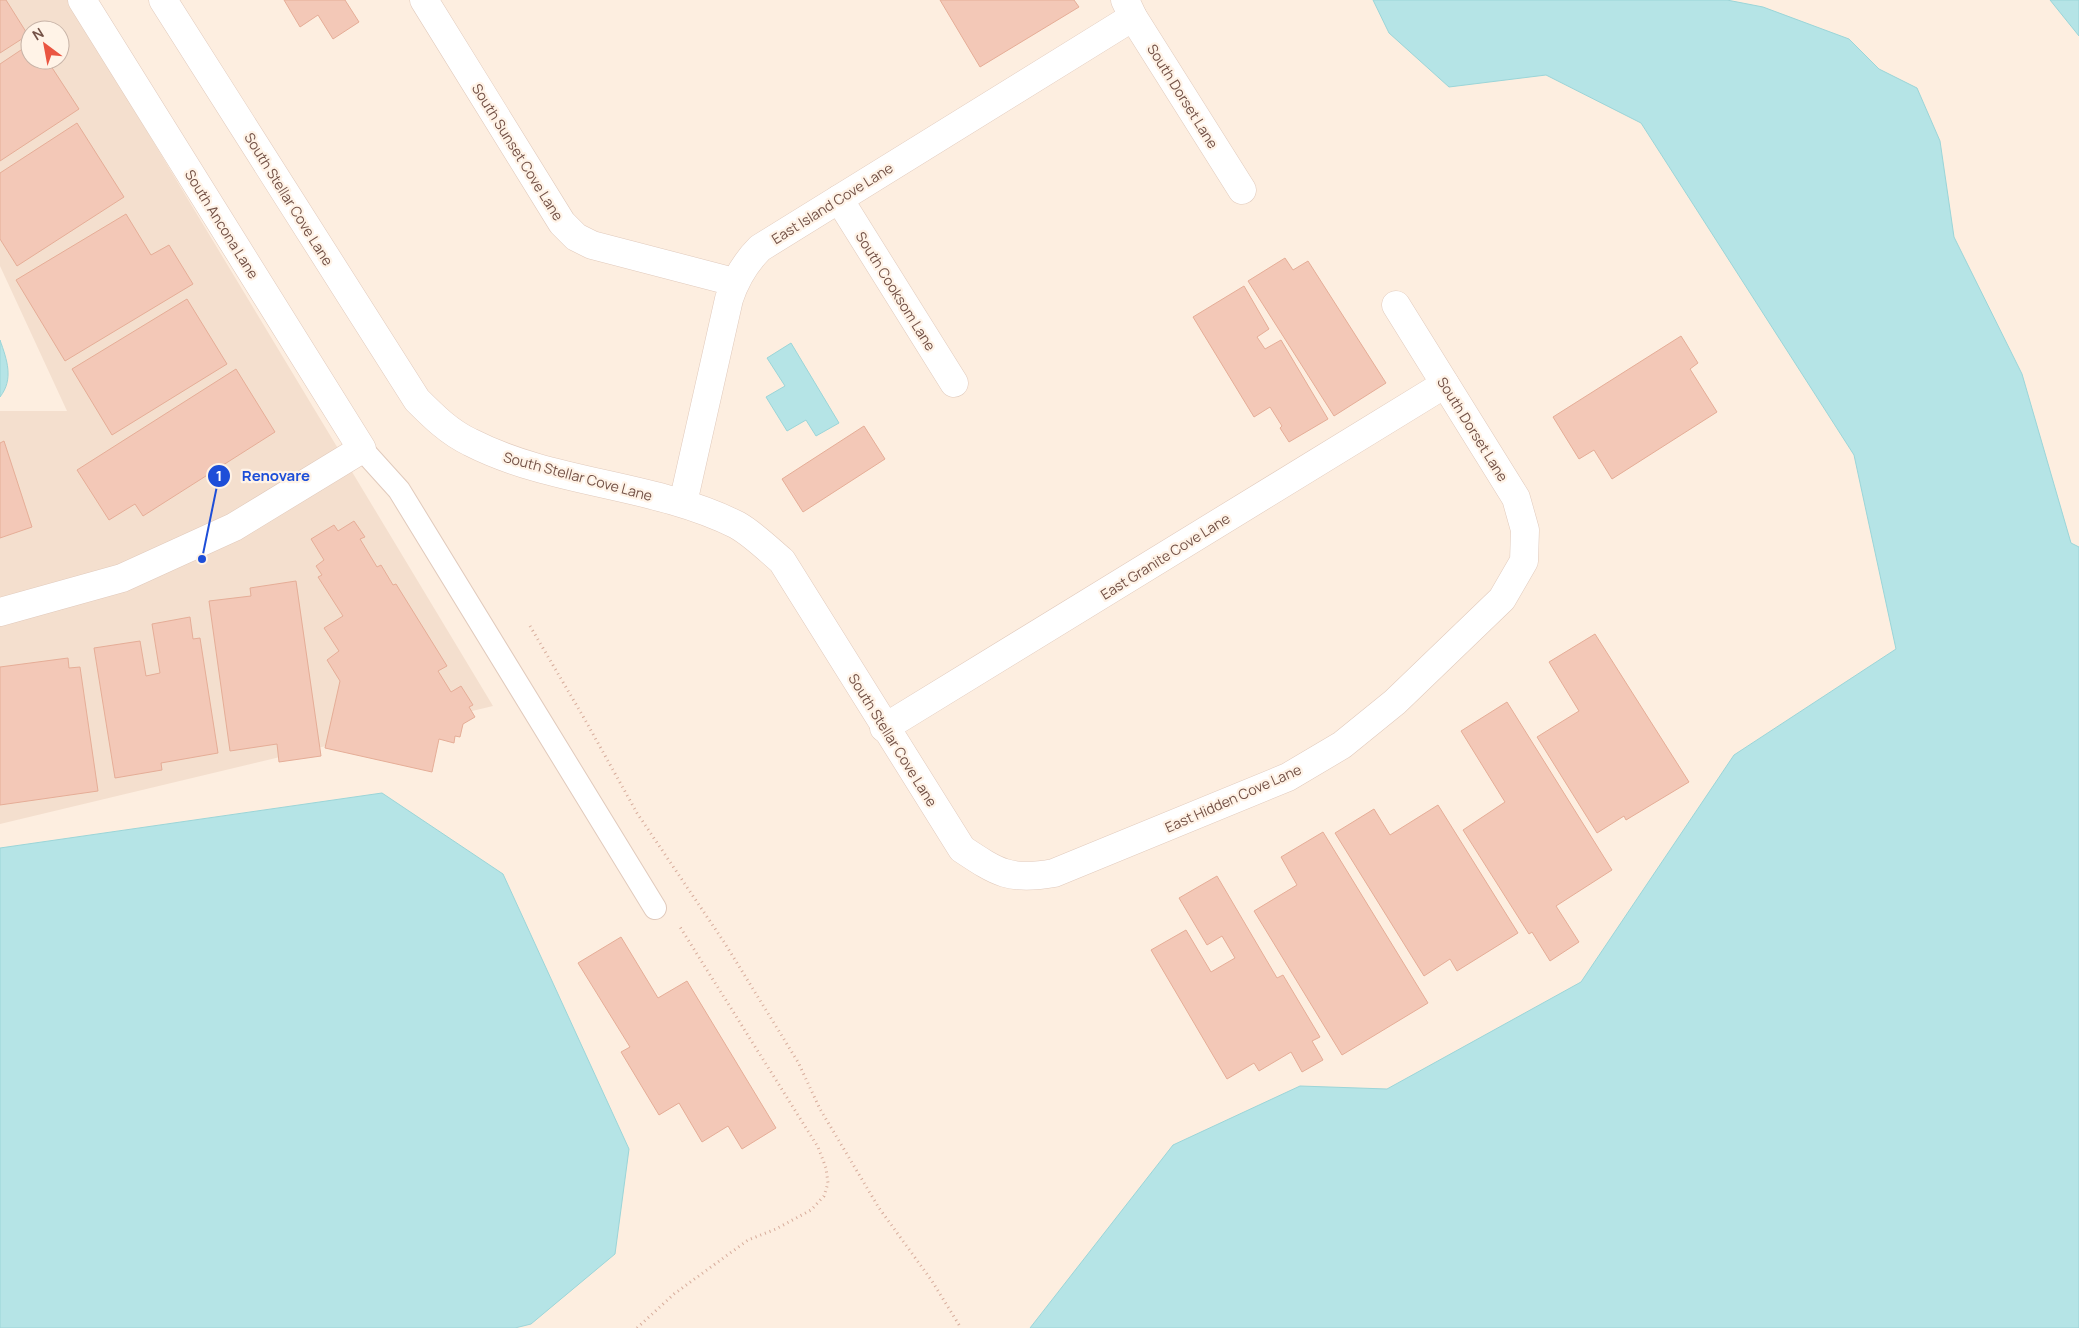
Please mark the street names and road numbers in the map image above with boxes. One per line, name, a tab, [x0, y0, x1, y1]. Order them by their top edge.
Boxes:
street label: South Dorset Lane	[1143, 40, 1223, 152]
street label: South Sunset Cove Lane	[468, 80, 568, 224]
street label: South Stellar Cove Lane	[240, 129, 338, 269]
street label: East Island Cove Lane	[768, 158, 896, 248]
street label: South Ancona Lane	[181, 166, 263, 282]
street label: South Cooksom Lane	[852, 228, 940, 354]
street label: South Dorset Lane	[1433, 373, 1513, 485]
street label: South Stellar Cove Lane	[501, 447, 655, 505]
street label: East Granite Cove Lane	[1097, 508, 1233, 604]
street label: South Stellar Cove Lane	[844, 670, 942, 810]
street label: East Hidden Cove Lane	[1162, 759, 1304, 837]

